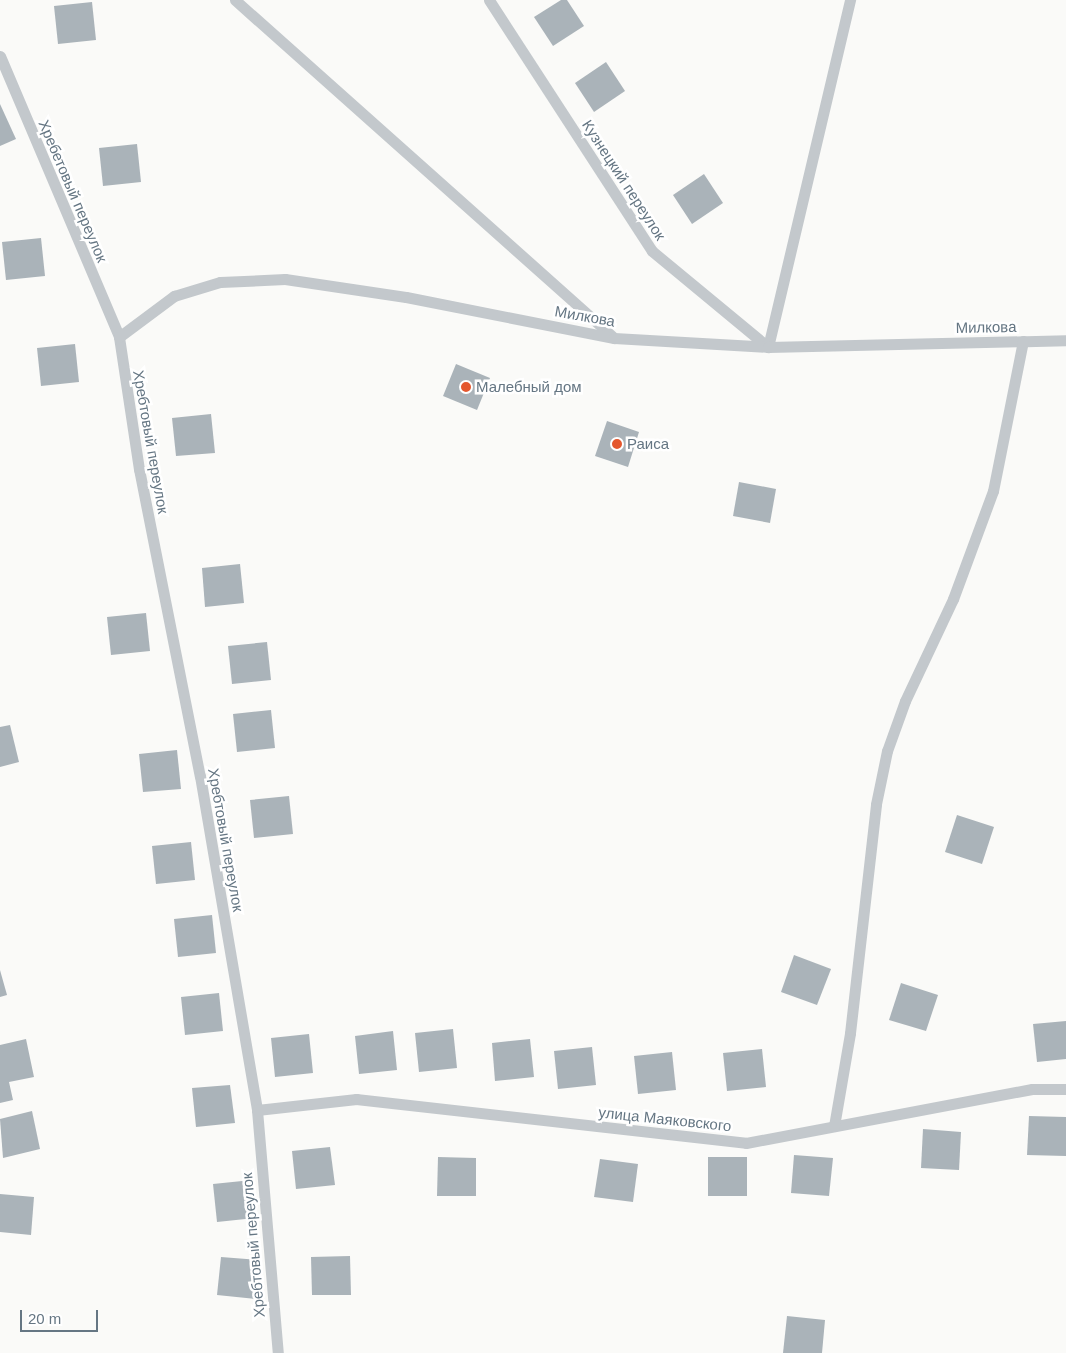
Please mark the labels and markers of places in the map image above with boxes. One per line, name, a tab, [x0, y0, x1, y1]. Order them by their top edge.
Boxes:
place label: Малебный дом	[476, 378, 582, 396]
marker: Малебный дом	[460, 381, 472, 393]
place label: Раиса	[627, 435, 669, 453]
marker: Раиса	[611, 438, 623, 450]

